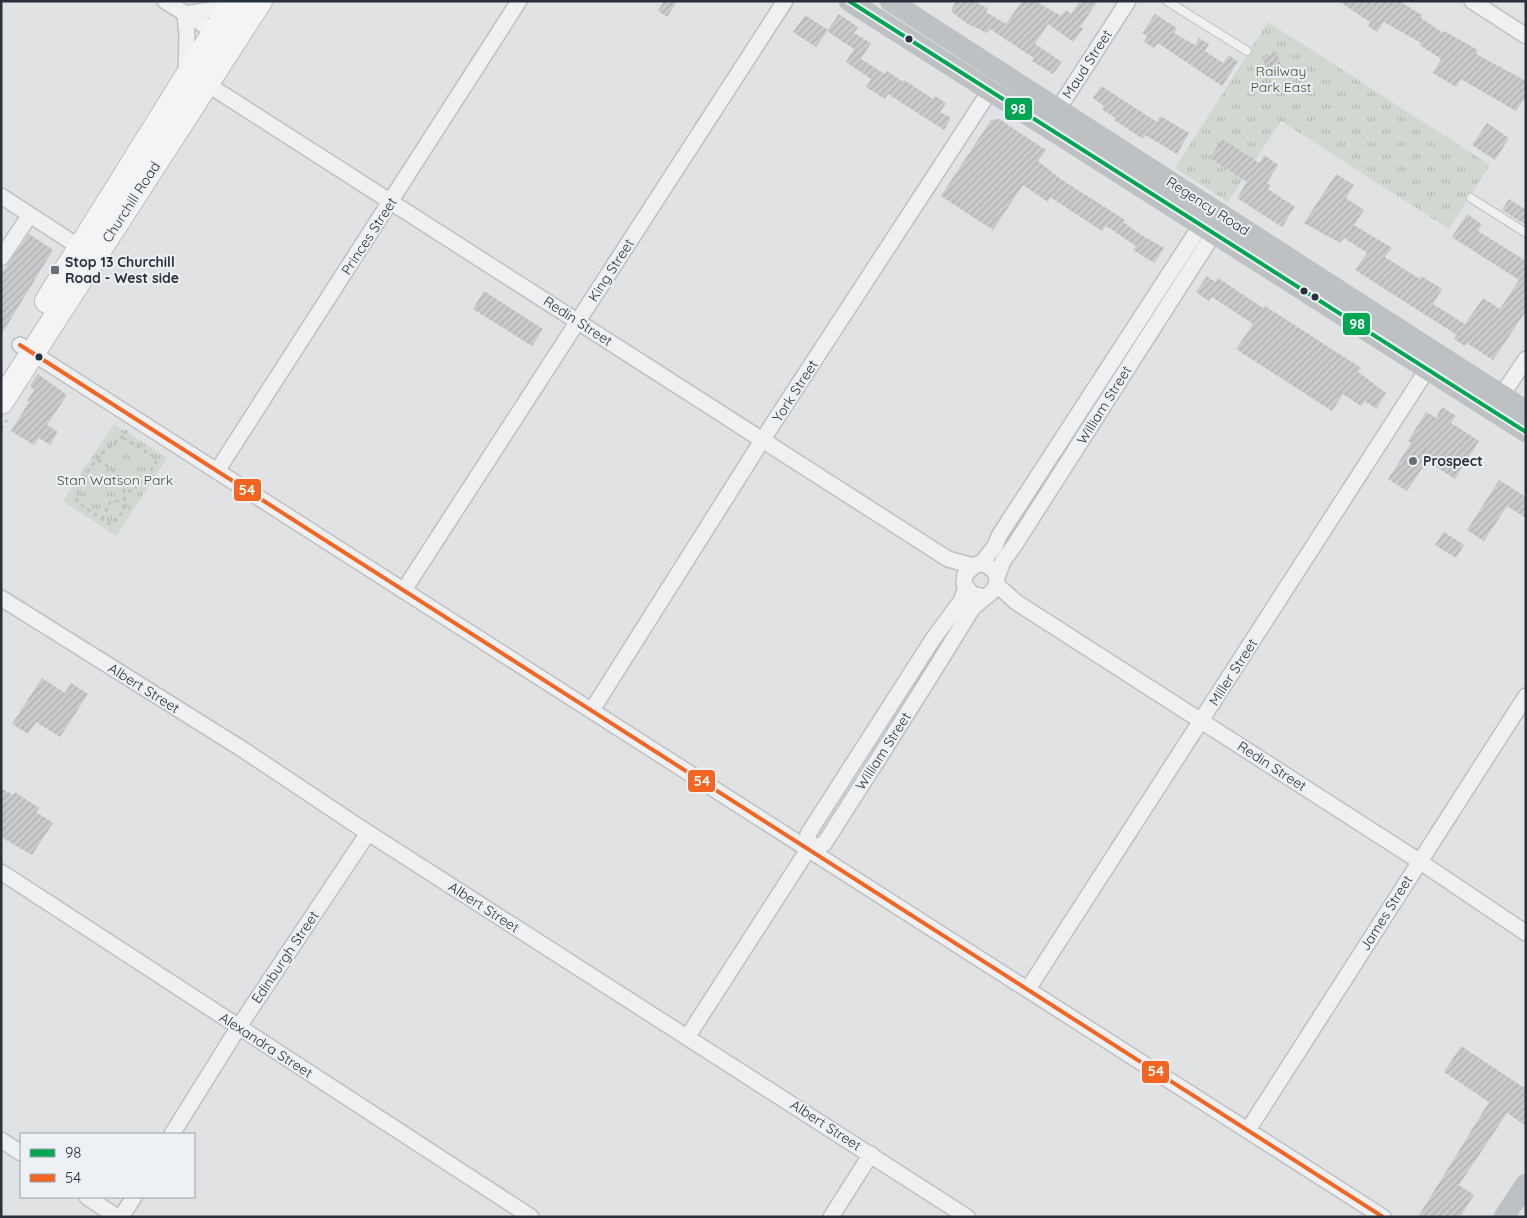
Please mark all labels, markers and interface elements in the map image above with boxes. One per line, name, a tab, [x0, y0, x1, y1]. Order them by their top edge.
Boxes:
street label: Maud Street	[1058, 26, 1116, 102]
unlabelled marker	[904, 34, 914, 44]
park label: Railway Park East	[1250, 62, 1312, 96]
line badge: 98	[1004, 97, 1033, 121]
text: 98	[1010, 100, 1026, 118]
street label: Churchill Road	[98, 158, 164, 246]
street label: Regency Road	[1163, 172, 1253, 240]
street label: Princes Street	[337, 194, 401, 278]
street label: King Street	[584, 235, 638, 305]
place label: Stop 13 Churchill Road - West side	[65, 253, 179, 287]
marker: Stop 13 Churchill Road - West side	[49, 264, 61, 276]
unlabelled marker	[1299, 286, 1309, 296]
street label: Redin Street	[540, 292, 616, 350]
unlabelled marker	[1310, 292, 1320, 302]
line badge: 98	[1342, 312, 1371, 336]
text: 98	[1349, 315, 1365, 333]
unlabelled marker	[34, 352, 44, 362]
street label: York Street	[768, 356, 822, 426]
street label: William Street	[1073, 362, 1135, 448]
place label: Prospect	[1423, 452, 1483, 470]
marker: Prospect	[1407, 455, 1419, 467]
park label: Stan Watson Park	[57, 471, 173, 489]
line badge: 54	[233, 478, 262, 502]
text: 54	[239, 481, 255, 499]
street label: Miller Street	[1205, 635, 1261, 709]
street label: Albert Street	[105, 659, 183, 717]
street label: William Street	[851, 708, 915, 793]
street label: Redin Street	[1234, 737, 1310, 795]
line badge: 54	[687, 769, 716, 793]
text: 54	[694, 772, 710, 790]
street label: James Street	[1356, 872, 1417, 954]
street label: Albert Street	[445, 877, 523, 937]
street label: Edinburgh Street	[247, 907, 323, 1007]
street label: Alexandra Street	[216, 1008, 316, 1082]
line badge: 54	[1141, 1060, 1170, 1084]
text: 54	[1148, 1062, 1164, 1080]
street label: Albert Street	[787, 1095, 865, 1155]
legend	[20, 1133, 195, 1198]
text: 98	[65, 1143, 81, 1162]
text: 54	[65, 1168, 81, 1187]

